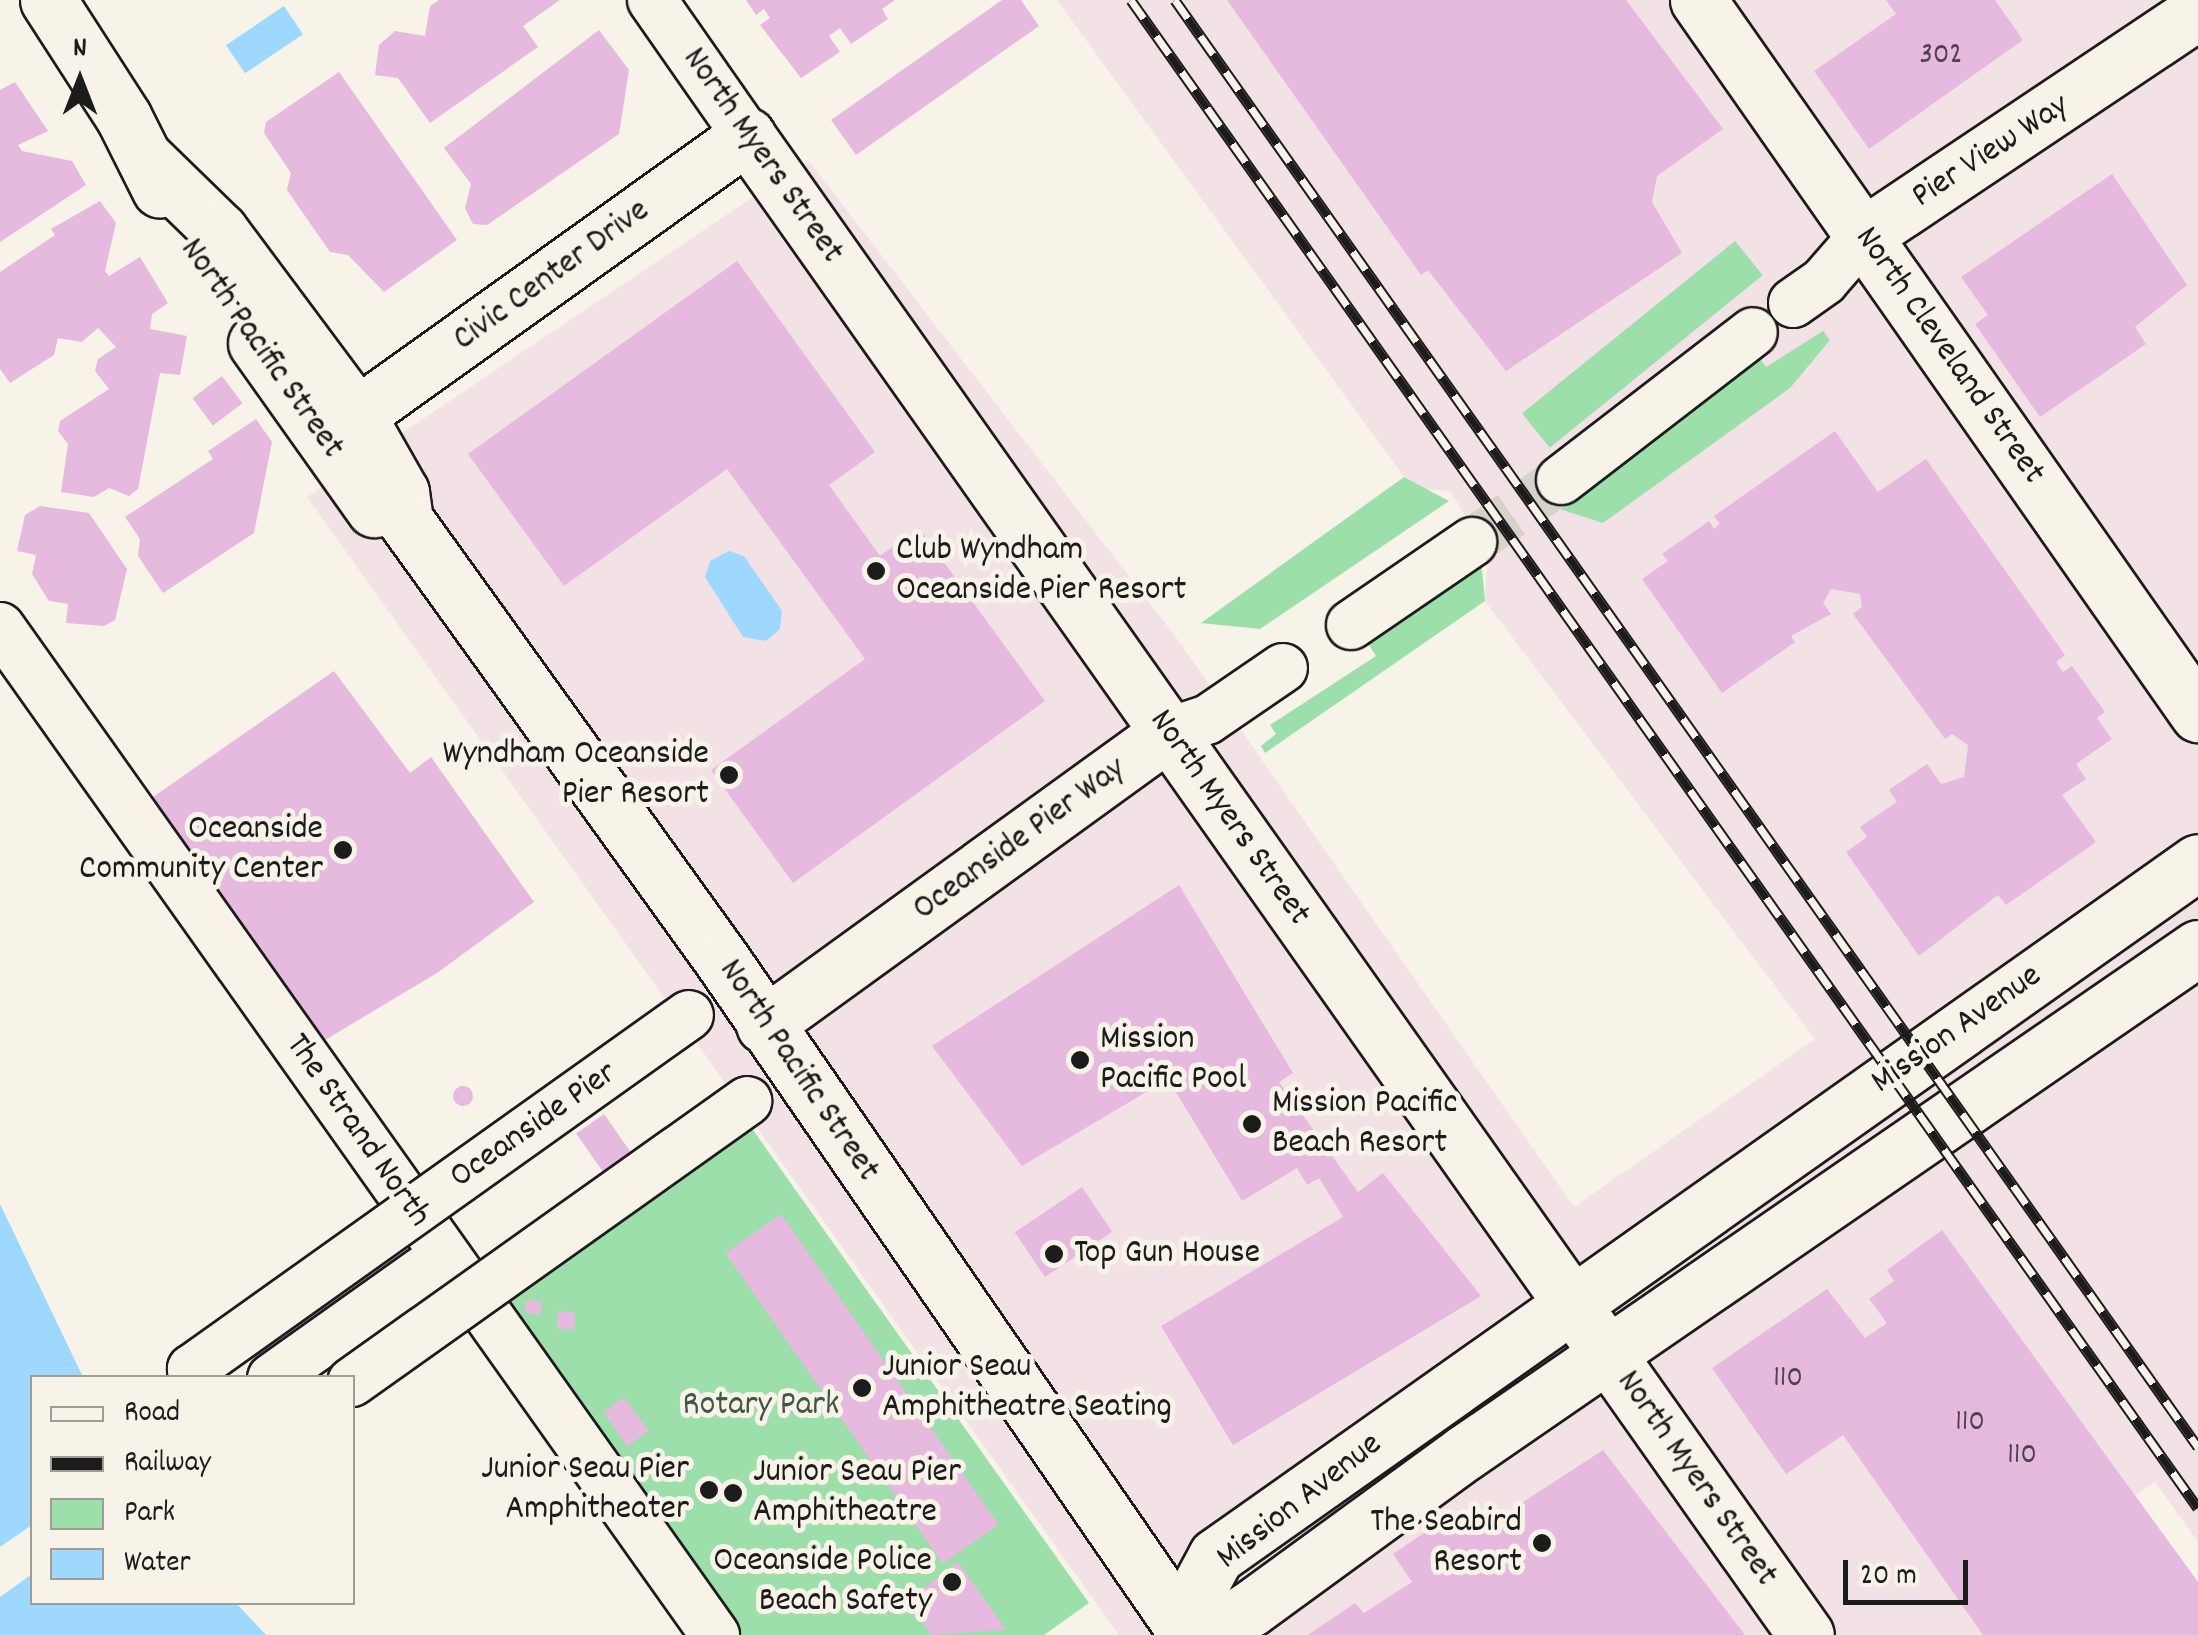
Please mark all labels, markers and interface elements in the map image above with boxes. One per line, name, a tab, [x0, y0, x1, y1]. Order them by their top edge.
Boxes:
north arrow	[30, 30, 130, 130]
text: N	[73, 30, 87, 70]
house number: 302	[1920, 39, 1962, 75]
street label: North Myers Street	[672, 40, 852, 272]
street label: Pier View Way	[1905, 86, 2077, 218]
street label: Civic Center Drive	[446, 191, 658, 361]
street label: North Cleveland Street	[1845, 219, 2053, 493]
street label: North Pacific Street	[170, 231, 352, 467]
place label: Club Wyndham Oceanside Pier Resort	[896, 530, 1186, 612]
marker: Club Wyndham Oceanside Pier Resort	[865, 560, 887, 582]
street label: North Myers Street	[1139, 702, 1319, 934]
place label: Wyndham Oceanside Pier Resort	[443, 734, 709, 816]
street label: Oceanside Pier Way	[906, 749, 1134, 931]
marker: Wyndham Oceanside Pier Resort	[718, 764, 740, 786]
place label: Oceanside Community Center	[79, 809, 323, 891]
marker: Oceanside Community Center	[332, 839, 354, 861]
street label: North Pacific Street	[708, 952, 888, 1190]
street label: Mission Avenue	[1864, 956, 2050, 1104]
place label: Mission Pacific Pool	[1100, 1019, 1246, 1101]
street label: The Strand North	[275, 1026, 439, 1236]
marker: Mission Pacific Pool	[1069, 1049, 1091, 1071]
street label: Oceanside Pier	[443, 1053, 625, 1199]
place label: Mission Pacific Beach Resort	[1272, 1083, 1458, 1165]
marker: Mission Pacific Beach Resort	[1241, 1113, 1263, 1135]
place label: Top Gun House	[1074, 1233, 1260, 1275]
marker: Top Gun House	[1043, 1243, 1065, 1265]
place label: Junior Seau Amphitheatre Seating	[882, 1347, 1172, 1429]
house number: 110	[1773, 1362, 1803, 1398]
street label: North Myers Street	[1606, 1363, 1786, 1595]
legend	[30, 1375, 355, 1605]
marker: Junior Seau Amphitheatre Seating	[851, 1377, 873, 1399]
park label: Rotary Park	[683, 1385, 839, 1427]
text: Road	[124, 1393, 180, 1436]
house number: 110	[1955, 1406, 1985, 1442]
street label: Mission Avenue	[1209, 1424, 1391, 1580]
house number: 110	[2007, 1439, 2037, 1475]
text: Railway	[124, 1443, 211, 1486]
place label: Junior Seau Pier Amphitheater	[481, 1449, 689, 1531]
place label: Junior Seau Pier Amphitheatre	[753, 1452, 961, 1534]
marker: Junior Seau Pier Amphitheater	[698, 1479, 720, 1501]
marker: Junior Seau Pier Amphitheatre	[722, 1482, 744, 1504]
text: Park	[124, 1493, 175, 1536]
place label: The Seabird Resort	[1370, 1502, 1522, 1584]
marker: The Seabird Resort	[1531, 1532, 1553, 1554]
scale bar	[1848, 1540, 1973, 1602]
place label: Oceanside Police Beach Safety	[713, 1541, 932, 1623]
text: Water	[124, 1543, 191, 1586]
text: 20 m	[1860, 1556, 1917, 1599]
marker: Oceanside Police Beach Safety	[941, 1571, 963, 1593]

